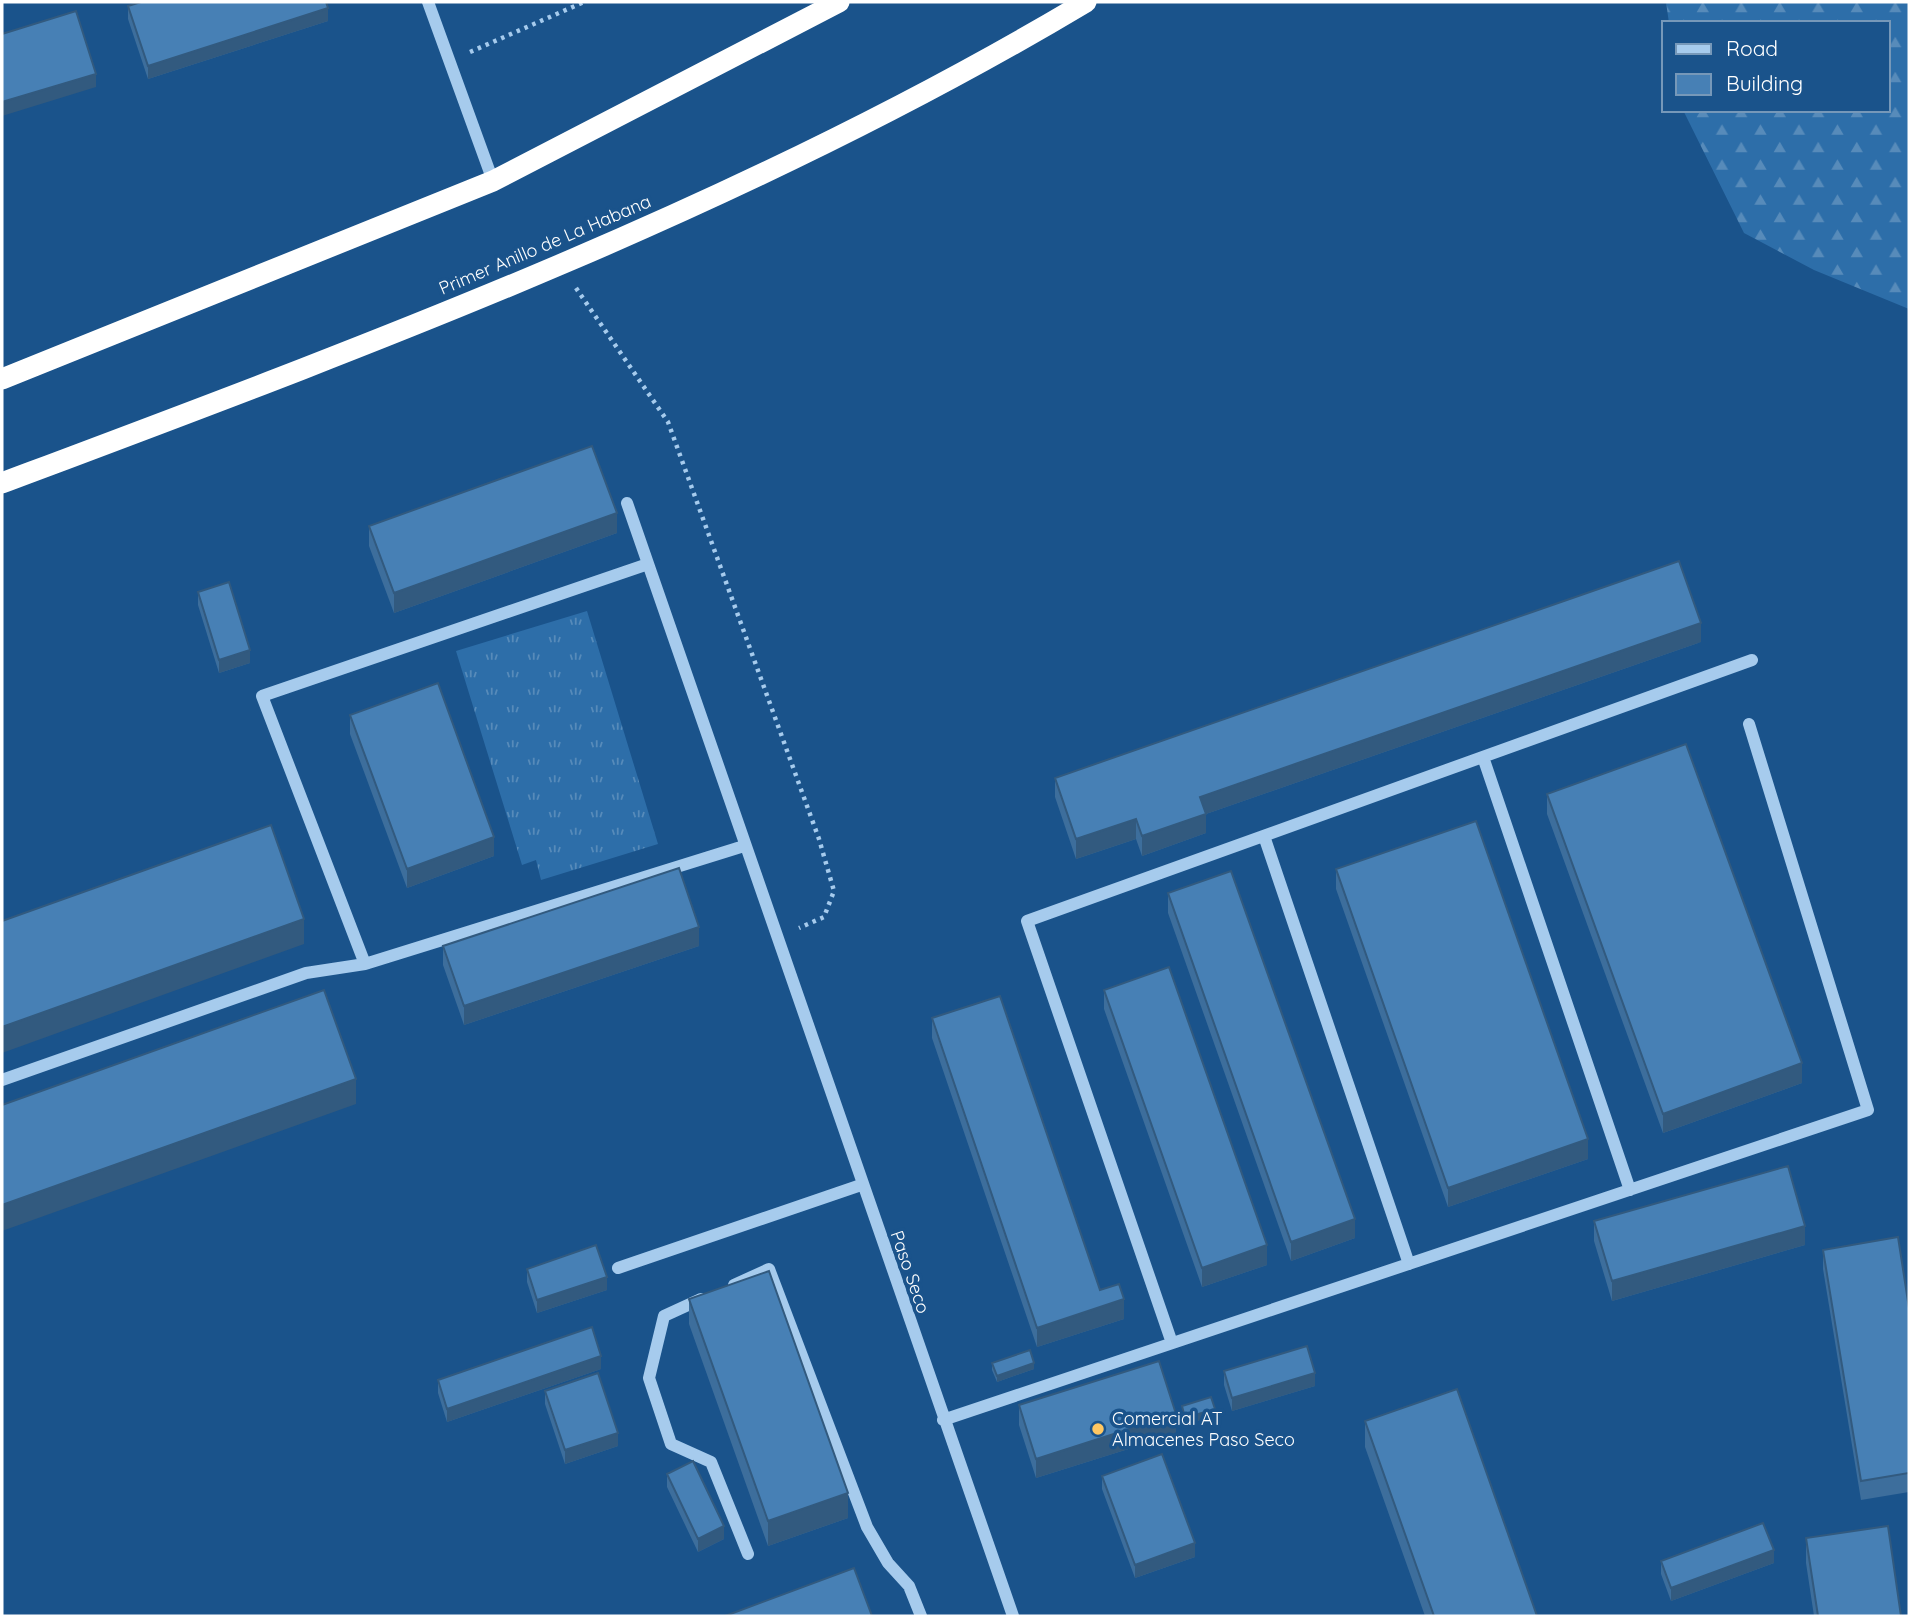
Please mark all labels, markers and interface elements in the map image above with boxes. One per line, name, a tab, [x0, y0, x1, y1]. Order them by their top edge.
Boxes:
legend	[1662, 21, 1890, 112]
text: Road	[1726, 35, 1778, 61]
text: Building	[1726, 70, 1803, 96]
street label: Primer Anillo de La Habana	[435, 189, 654, 300]
street label: Paso Seco	[886, 1227, 935, 1316]
place label: Comercial AT Almacenes Paso Seco	[1112, 1407, 1295, 1451]
marker: Comercial AT Almacenes Paso Seco	[1090, 1421, 1106, 1437]

